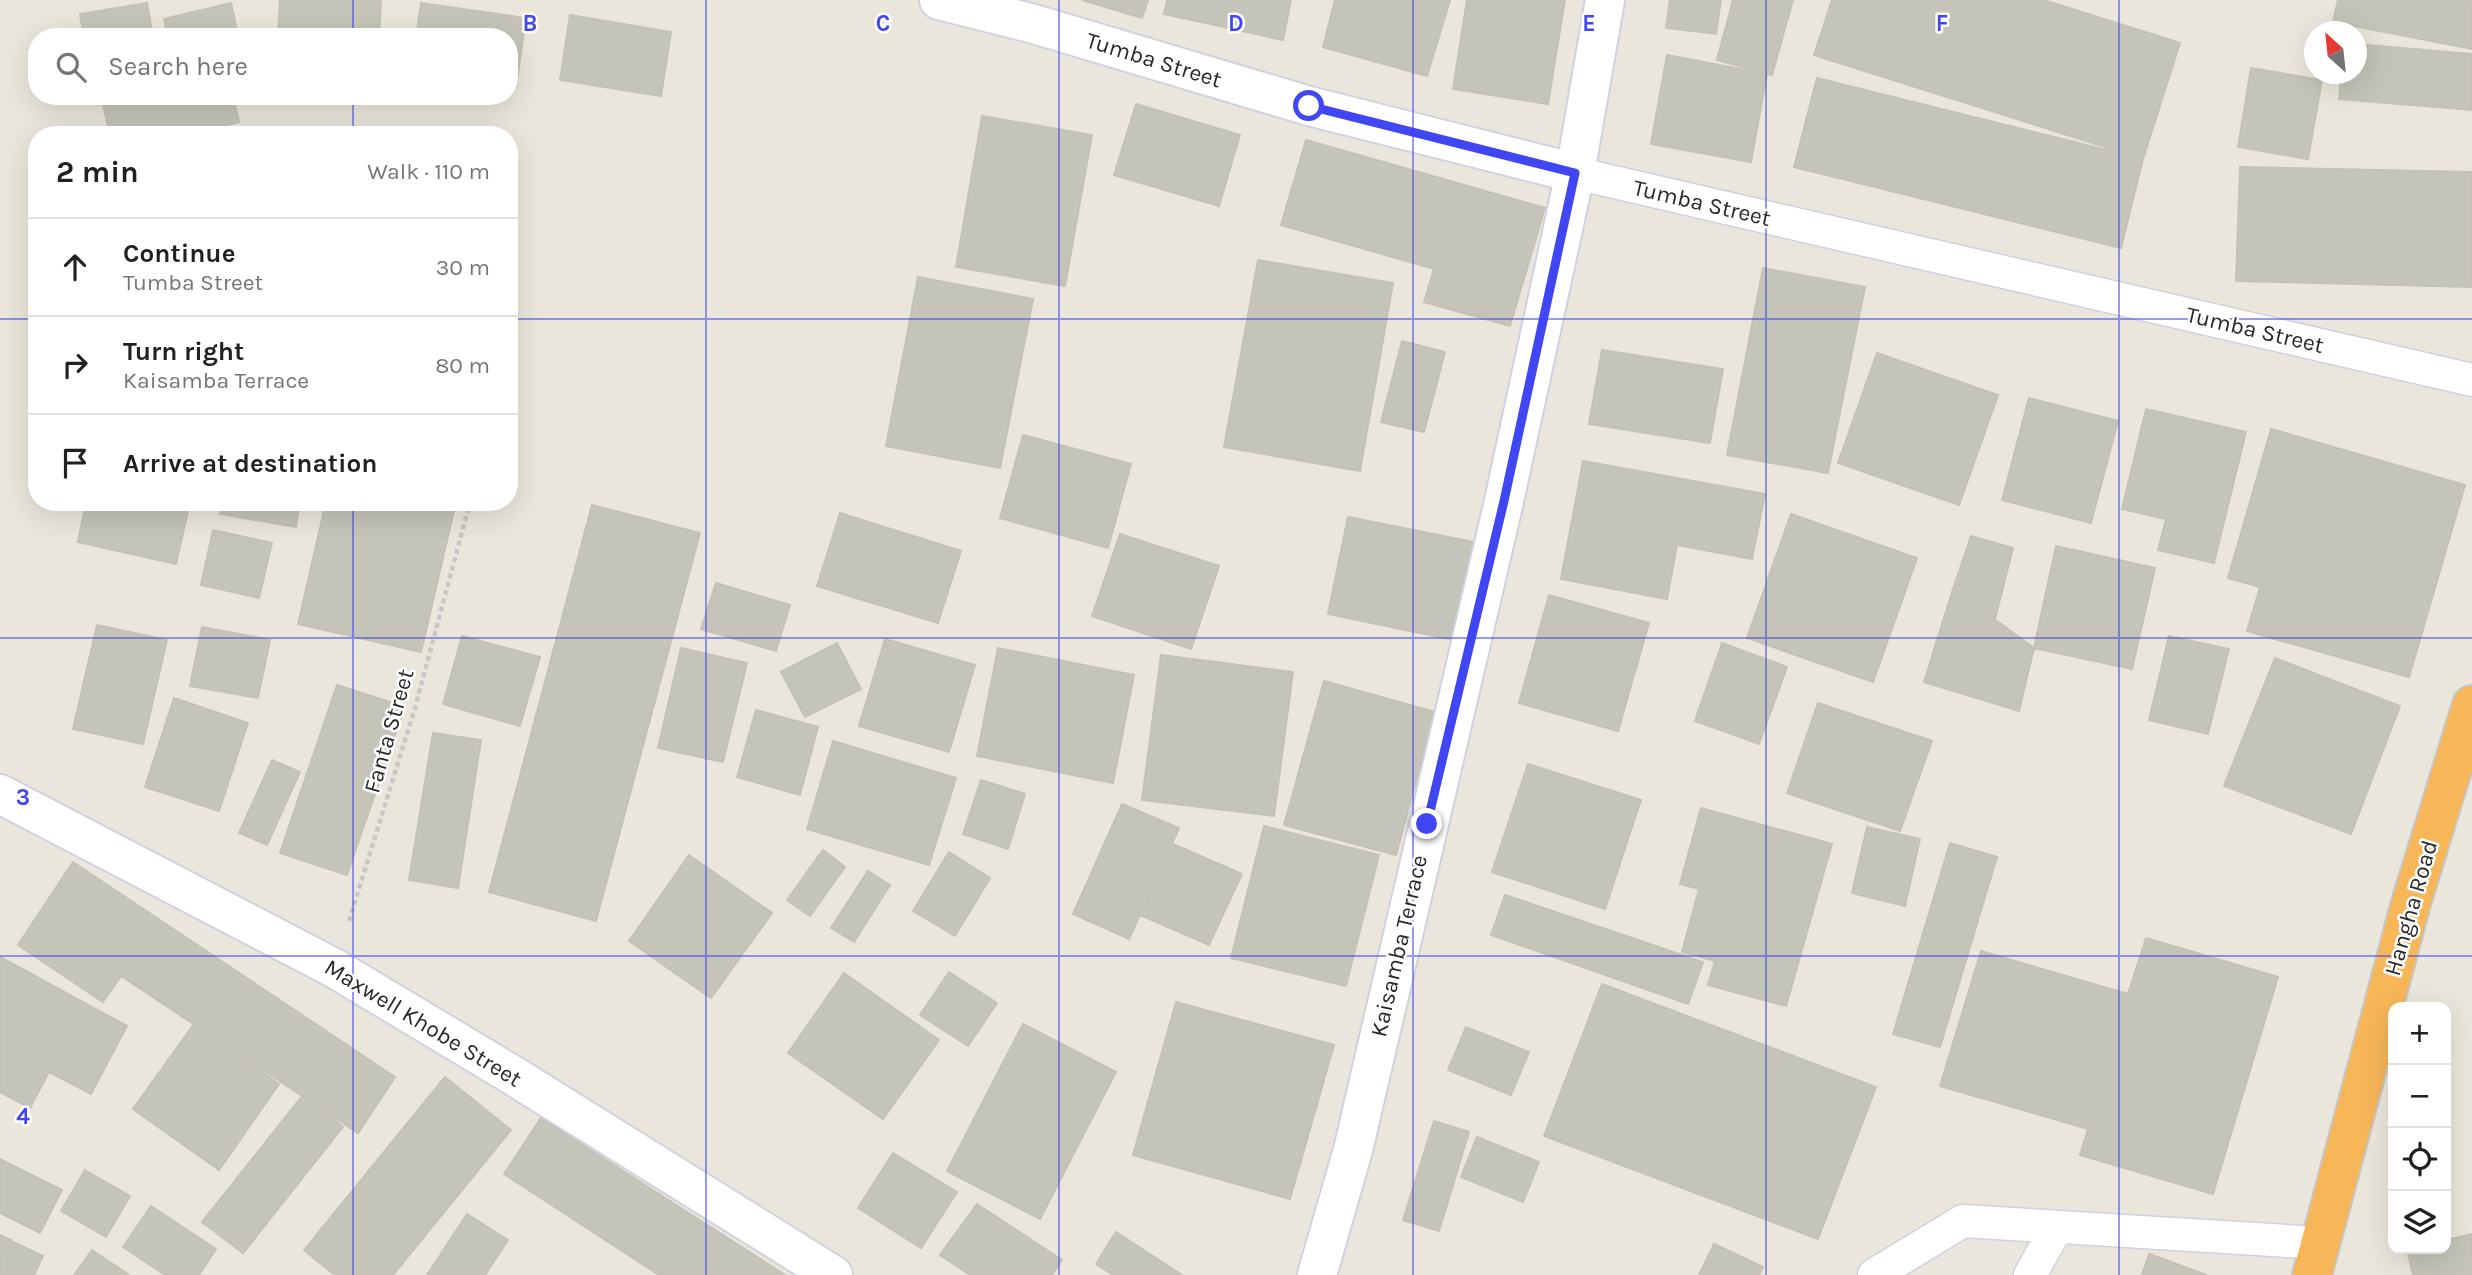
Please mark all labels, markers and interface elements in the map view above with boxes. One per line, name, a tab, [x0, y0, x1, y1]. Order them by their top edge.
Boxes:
text: B	[523, 10, 537, 37]
text: C	[876, 10, 890, 37]
text: D	[1228, 10, 1244, 37]
text: E	[1582, 10, 1596, 37]
text: F	[1936, 10, 1948, 37]
north arrow	[2304, 21, 2367, 84]
street label: Tumba Street	[1083, 27, 1225, 94]
search box	[28, 28, 518, 105]
icon: search	[52, 48, 90, 86]
text: Search here	[108, 51, 248, 82]
route start	[1293, 90, 1324, 121]
text: 2 min	[56, 154, 139, 190]
text: Walk · 110 m	[367, 158, 490, 185]
street label: Tumba Street	[1631, 174, 1774, 232]
text: Continue	[123, 238, 235, 269]
icon: ahead	[56, 248, 94, 286]
text: 30 m	[436, 254, 490, 281]
text: Tumba Street	[123, 269, 263, 296]
street label: Tumba Street	[2184, 301, 2327, 359]
text: Turn right	[123, 336, 244, 367]
icon: right	[56, 346, 94, 384]
text: 80 m	[435, 352, 490, 379]
text: Kaisamba Terrace	[123, 367, 309, 394]
icon: arrive	[56, 444, 94, 482]
text: Arrive at destination	[123, 448, 377, 479]
street label: Fanta Street	[358, 665, 420, 796]
text: 3	[16, 784, 30, 811]
route end	[1411, 808, 1442, 839]
street label: Hangha Road	[2379, 837, 2443, 979]
street label: Kaisamba Terrace	[1365, 852, 1433, 1040]
street label: Maxwell Khobe Street	[320, 953, 527, 1093]
map controls	[2388, 1002, 2451, 1254]
button: +	[2388, 1002, 2451, 1065]
button: −	[2388, 1065, 2451, 1128]
text: 4	[16, 1103, 30, 1130]
button: locate	[2388, 1128, 2451, 1191]
button: layers	[2388, 1191, 2451, 1254]

